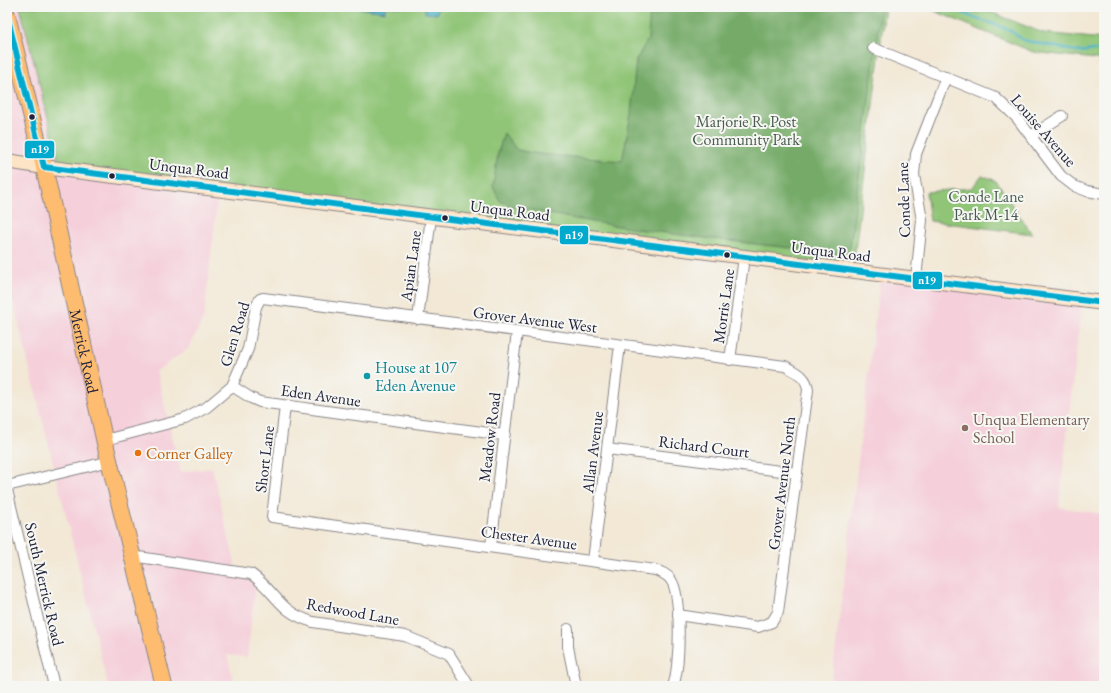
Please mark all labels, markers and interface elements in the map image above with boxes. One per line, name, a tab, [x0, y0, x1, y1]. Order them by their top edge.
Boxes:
street label: Louise Avenue	[1006, 89, 1081, 171]
park label: Marjorie R. Post Community Park	[692, 111, 800, 150]
unlabelled marker	[27, 112, 37, 122]
line badge: n19	[24, 140, 55, 159]
text: n19	[31, 142, 49, 156]
street label: Unqua Road	[148, 153, 231, 184]
street label: Conde Lane	[892, 162, 915, 238]
unlabelled marker	[107, 171, 117, 181]
park label: Conde Lane Park M-14	[948, 186, 1024, 225]
street label: Unqua Road	[469, 195, 552, 226]
unlabelled marker	[440, 213, 450, 223]
line badge: n19	[559, 225, 589, 245]
text: n19	[565, 228, 583, 242]
street label: Apian Lane	[395, 229, 426, 304]
street label: Unqua Road	[790, 236, 873, 267]
unlabelled marker	[722, 250, 732, 260]
street label: Morris Lane	[708, 267, 739, 345]
line badge: n19	[912, 271, 943, 290]
text: n19	[918, 273, 936, 287]
street label: Glen Road	[215, 298, 255, 369]
street label: Grover Avenue West	[472, 301, 598, 338]
street label: Merrick Road	[65, 307, 104, 396]
place label: House at 107 Eden Avenue	[375, 357, 457, 396]
marker: House at 107 Eden Avenue	[362, 371, 372, 381]
street label: Eden Avenue	[280, 379, 362, 411]
street label: Meadow Road	[474, 390, 506, 483]
place label: Unqua Elementary School	[973, 409, 1091, 448]
street label: Allan Avenue	[577, 410, 608, 495]
street label: Grover Avenue North	[763, 415, 800, 551]
marker: Unqua Elementary School	[960, 423, 970, 433]
street label: Short Lane	[250, 424, 279, 494]
street label: Richard Court	[657, 431, 750, 462]
place label: Corner Galley	[146, 443, 234, 464]
marker: Corner Galley	[133, 448, 143, 458]
street label: South Merrick Road	[20, 520, 69, 649]
street label: Chester Avenue	[480, 520, 578, 555]
street label: Redwood Lane	[305, 593, 401, 630]

